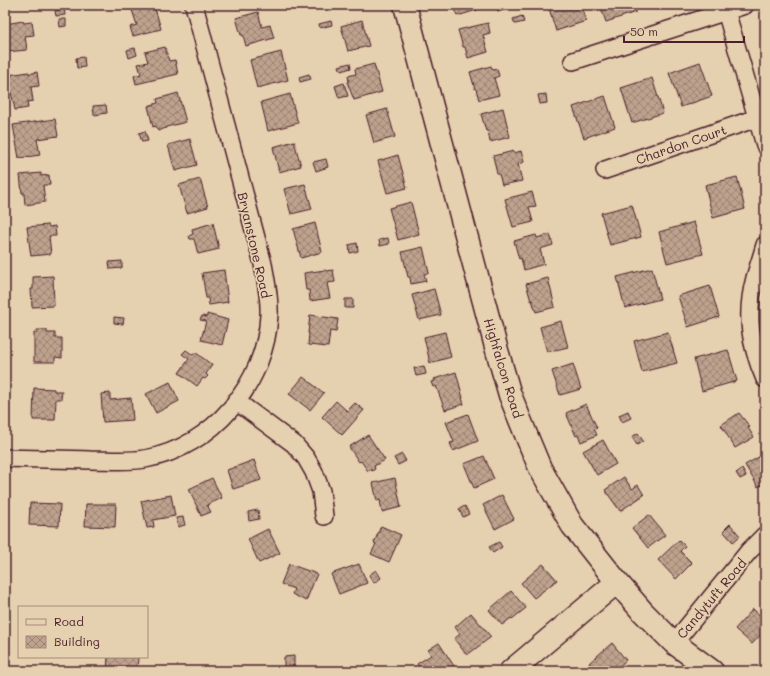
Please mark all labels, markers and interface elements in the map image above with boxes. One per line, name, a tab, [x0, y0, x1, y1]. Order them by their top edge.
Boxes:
scale bar	[624, 18, 744, 44]
text: 50 m	[630, 23, 658, 39]
street label: Chardon Court	[633, 120, 729, 167]
street label: Bryanstone Road	[235, 190, 275, 300]
street label: Highfalcon Road	[481, 316, 527, 420]
street label: Candytuft Road	[672, 554, 750, 642]
legend	[18, 606, 148, 658]
text: Road	[54, 613, 84, 629]
text: Building	[54, 633, 100, 649]

